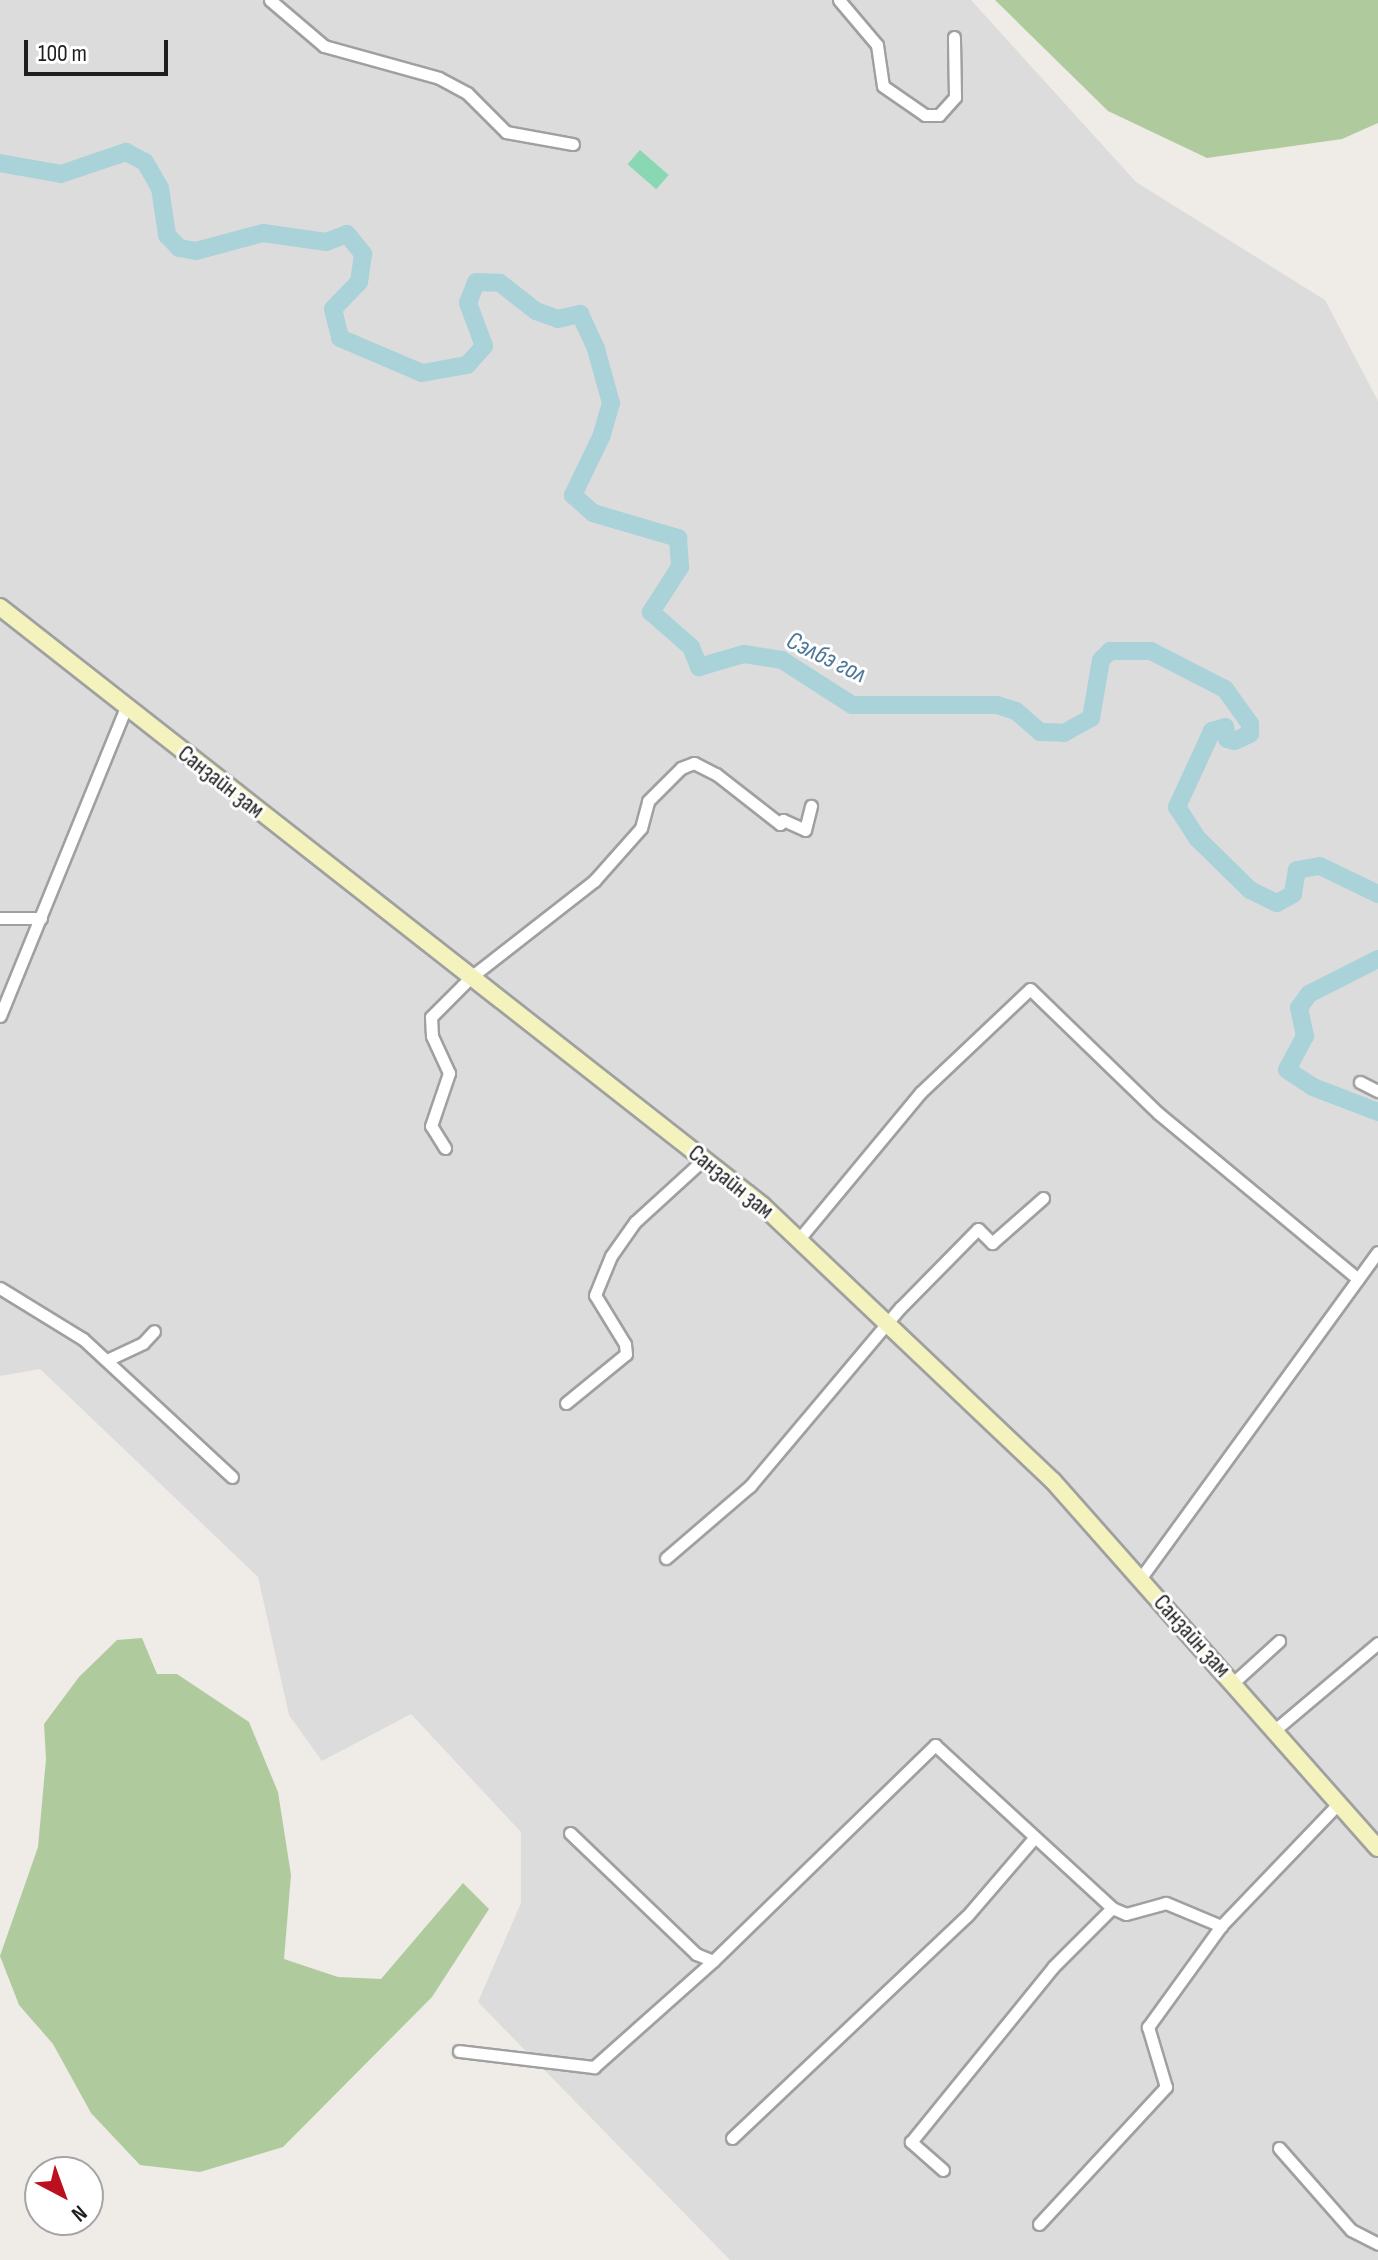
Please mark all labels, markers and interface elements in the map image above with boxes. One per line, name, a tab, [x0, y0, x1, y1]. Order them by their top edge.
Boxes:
scale bar	[28, 24, 172, 74]
text: 100 m	[38, 39, 87, 68]
water label: Сэлбэ гол	[781, 625, 871, 691]
street label: Санзайн зам	[172, 739, 270, 825]
street label: Санзайн зам	[682, 1139, 780, 1225]
street label: Санзайн зам	[1147, 1589, 1237, 1683]
north arrow	[24, 2156, 104, 2236]
text: N	[65, 2199, 92, 2227]

